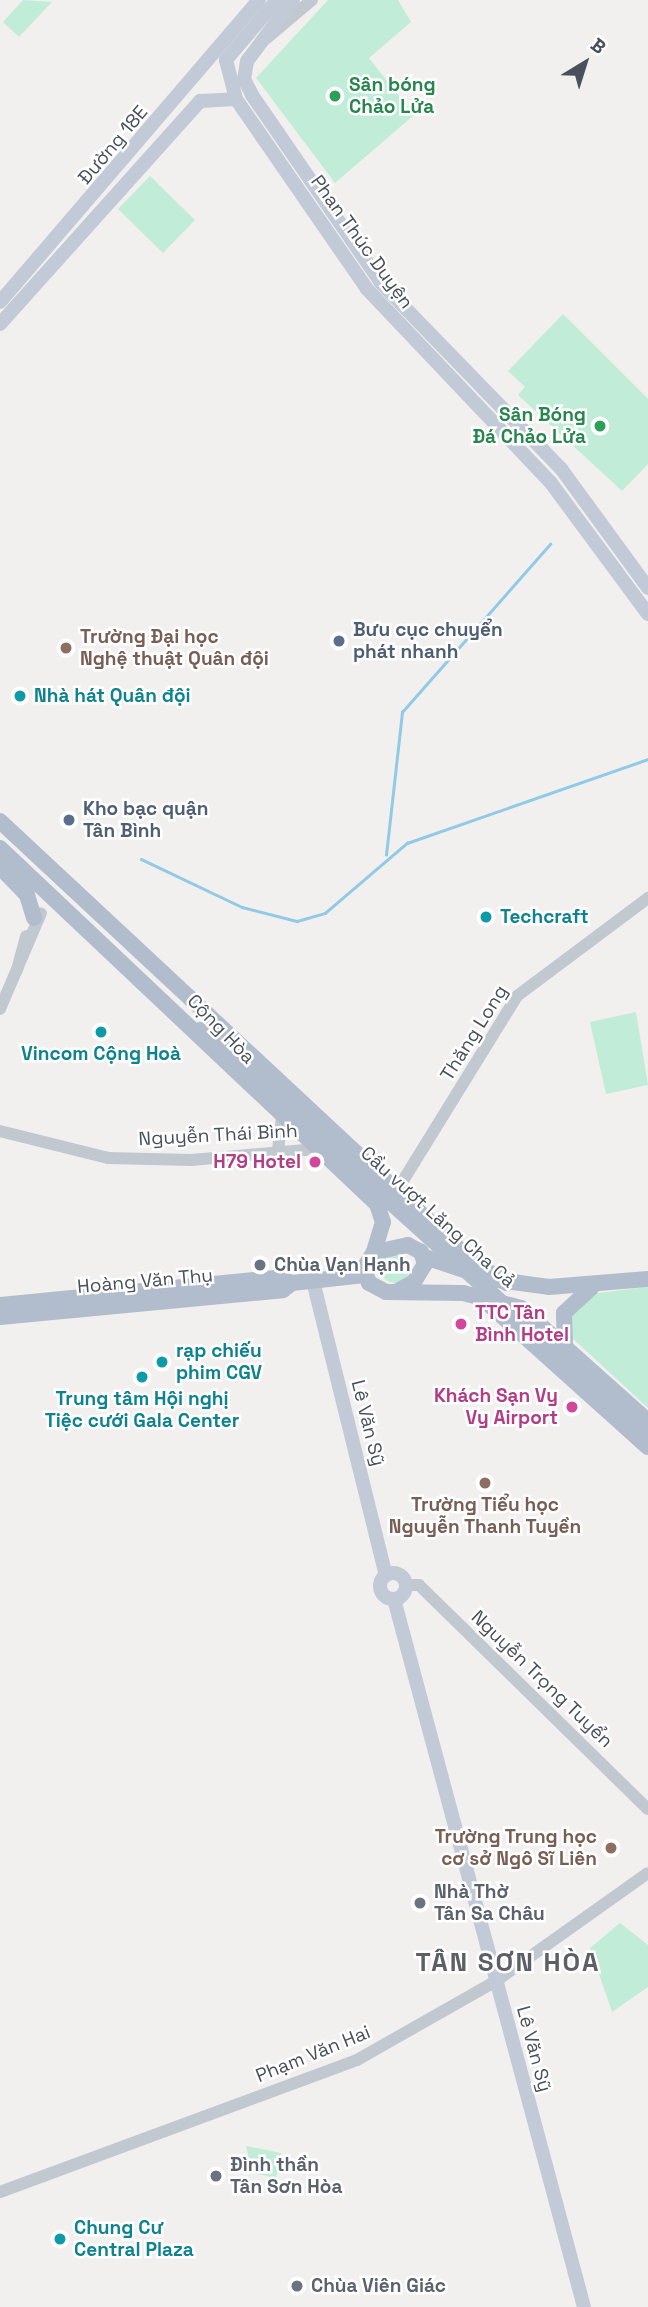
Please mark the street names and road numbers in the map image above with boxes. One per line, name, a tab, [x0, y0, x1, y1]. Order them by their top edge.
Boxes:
street label: Đường 18E	[73, 101, 153, 189]
street label: Phan Thúc Duyện	[306, 171, 418, 313]
street label: Thăng Long	[436, 981, 512, 1085]
street label: Cộng Hòa	[182, 990, 260, 1068]
street label: Nguyễn Thái Bình	[138, 1119, 298, 1151]
street label: Cầu vượt Lăng Cha Cả	[356, 1142, 520, 1292]
street label: Hoàng Văn Thụ	[76, 1264, 214, 1298]
street label: Lê Văn Sỹ	[346, 1377, 390, 1469]
street label: Nguyễn Trọng Tuyển	[466, 1605, 618, 1753]
street label: Lê Văn Sỹ	[512, 2003, 556, 2095]
street label: Phạm Văn Hai	[252, 2021, 374, 2087]

